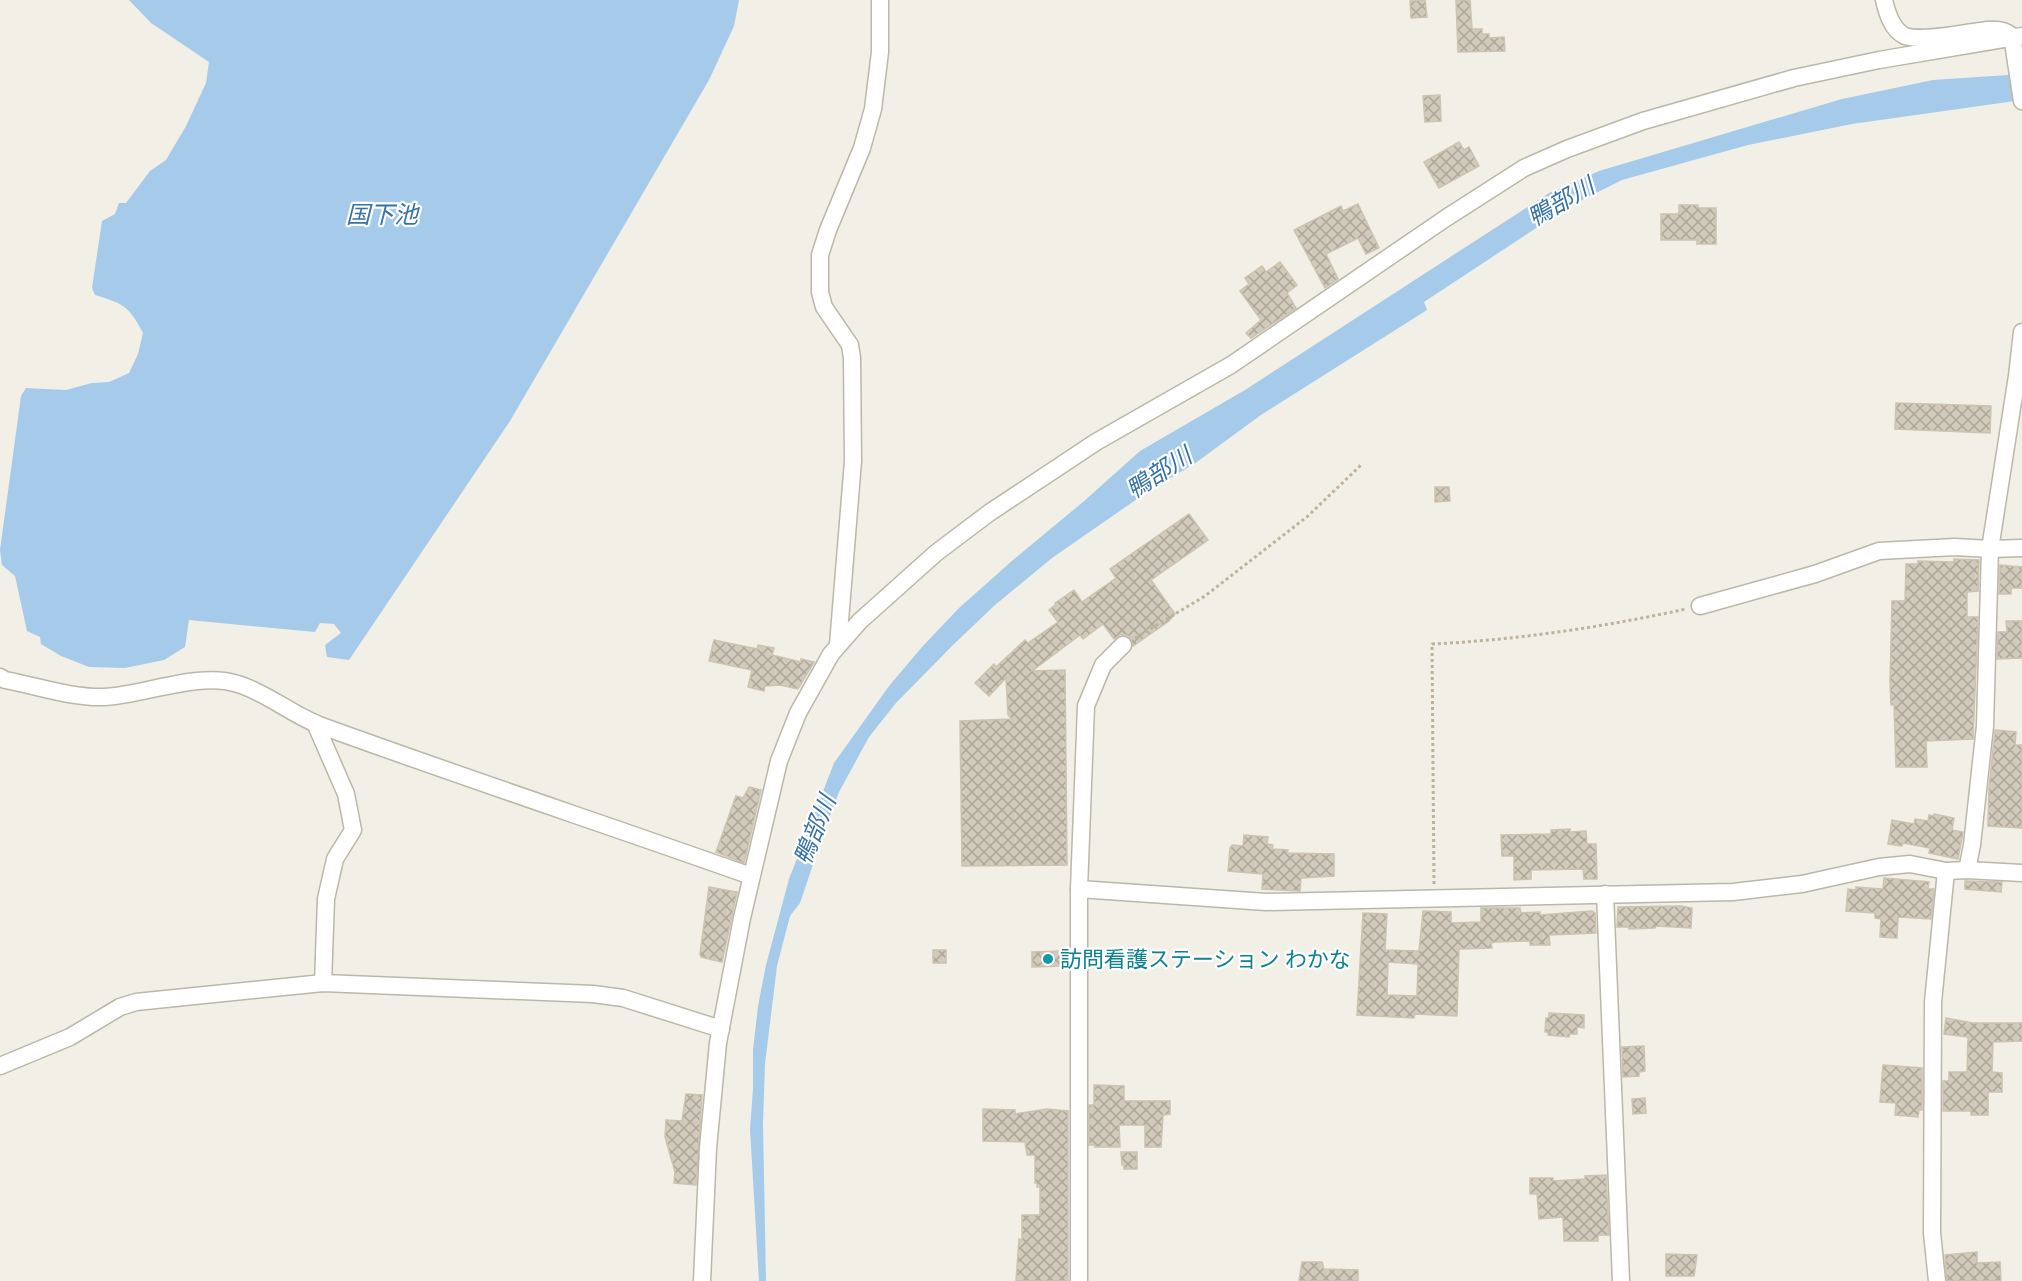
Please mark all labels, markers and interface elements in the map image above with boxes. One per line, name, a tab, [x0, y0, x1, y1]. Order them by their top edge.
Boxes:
water label: 鴨部川	[1523, 170, 1602, 232]
water label: 国下池	[346, 201, 420, 229]
water label: 鴨部川	[1121, 440, 1199, 504]
water label: 鴨部川	[789, 789, 843, 869]
place label: 訪問看護ステーション わかな	[1060, 947, 1351, 973]
marker: 訪問看護ステーション わかな	[1041, 952, 1055, 966]

